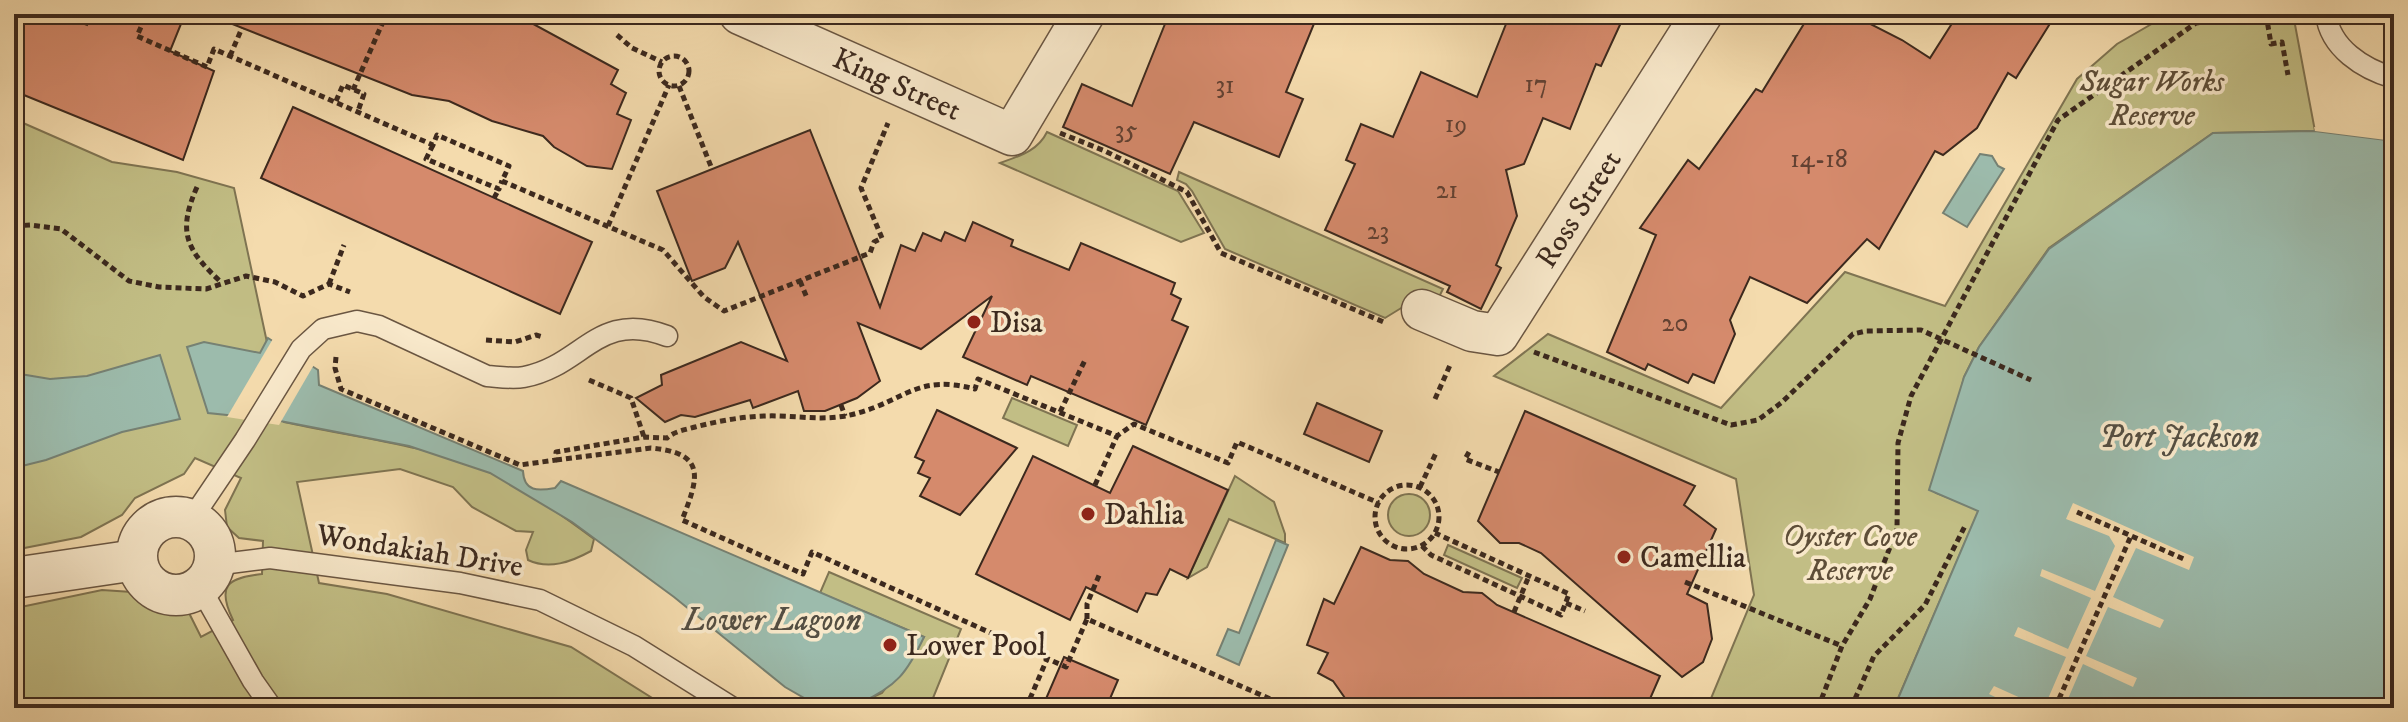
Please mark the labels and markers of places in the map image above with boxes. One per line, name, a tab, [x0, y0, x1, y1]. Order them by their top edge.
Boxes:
place label: Disa	[990, 305, 1043, 342]
marker: Disa	[965, 313, 983, 331]
place label: Dahlia	[1104, 497, 1185, 534]
marker: Dahlia	[1079, 505, 1097, 523]
place label: Camellia	[1640, 540, 1746, 577]
marker: Camellia	[1615, 548, 1633, 566]
place label: Lower Pool	[906, 628, 1046, 665]
marker: Lower Pool	[881, 636, 899, 654]

